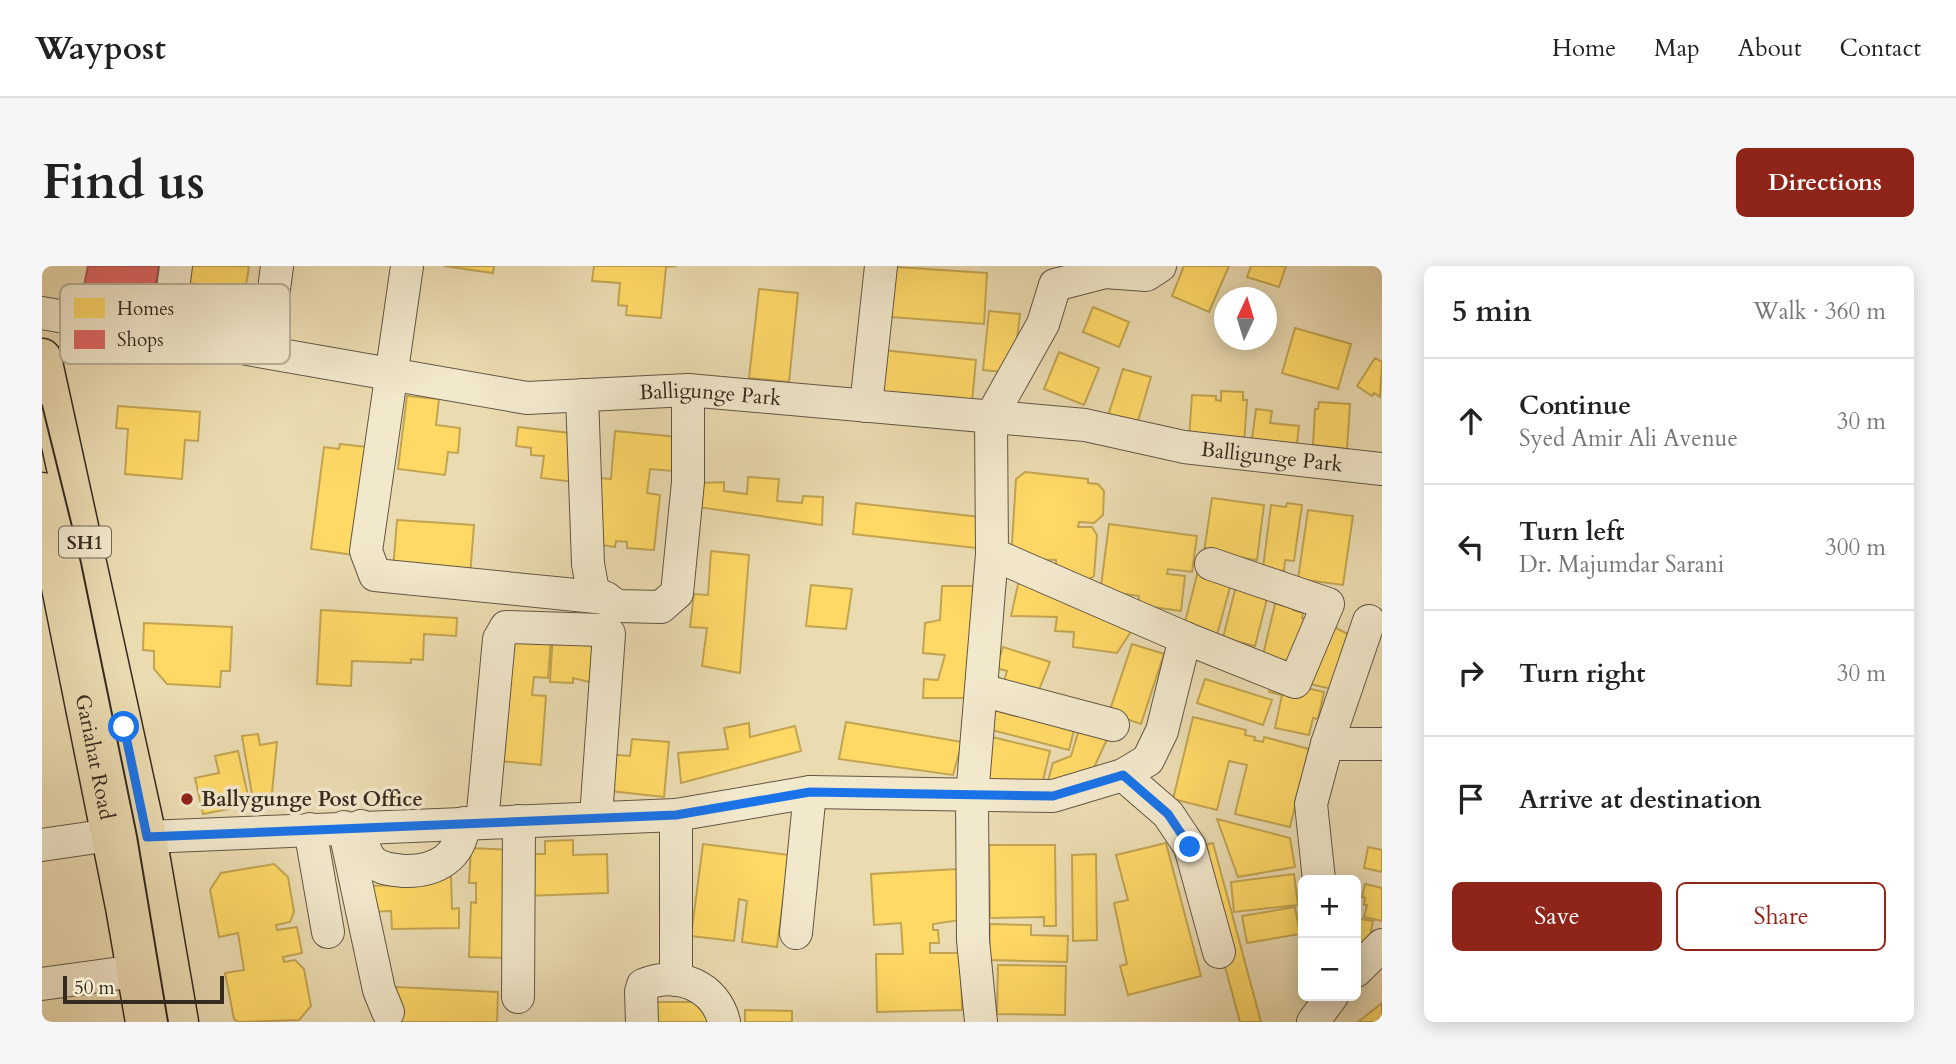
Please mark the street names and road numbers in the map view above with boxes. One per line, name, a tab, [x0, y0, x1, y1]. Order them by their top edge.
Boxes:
street label: Balligunge Park	[638, 376, 783, 413]
street label: Balligunge Park	[1199, 435, 1345, 480]
road number: SH1	[59, 526, 111, 558]
street label: Gariahat Road	[68, 692, 121, 822]

